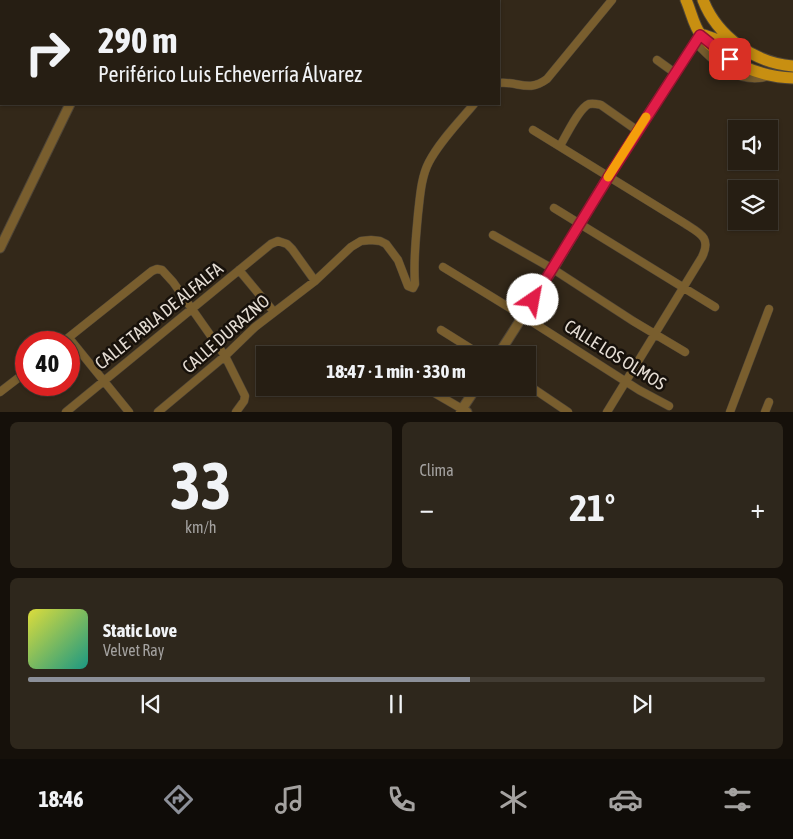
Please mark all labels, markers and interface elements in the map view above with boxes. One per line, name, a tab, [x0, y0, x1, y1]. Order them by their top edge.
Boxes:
icon: right	[15, 20, 80, 85]
text: 290 m	[98, 20, 177, 60]
pin	[709, 38, 751, 80]
icon: arrive	[716, 45, 744, 73]
text: Periférico Luis Echeverría Álvarez	[98, 61, 362, 87]
map controls	[728, 120, 778, 230]
button: sound	[728, 120, 778, 170]
button: layers	[728, 180, 778, 230]
street label: CALLE TABLA DE ALFALFA	[91, 258, 227, 374]
position arrow	[506, 273, 558, 325]
street label: CALLE DURAZNO	[178, 290, 274, 377]
street label: CALLE LOS OLMOS	[561, 315, 670, 394]
speed limit sign: 40	[15, 331, 80, 396]
text: 18:47 · 1 min · 330 m	[326, 360, 466, 382]
text: 33	[170, 448, 231, 523]
text: Clima	[420, 461, 454, 479]
text: 21°	[569, 486, 615, 529]
text: −	[420, 492, 434, 524]
text: +	[750, 492, 765, 524]
text: km/h	[185, 518, 217, 536]
text: Static Love	[103, 619, 177, 641]
text: Velvet Ray	[103, 641, 164, 659]
icon: previous	[137, 690, 165, 718]
icon: pause	[382, 690, 410, 718]
icon: next	[628, 690, 656, 718]
icon: directions	[161, 782, 196, 817]
icon: music	[272, 782, 307, 817]
icon: phone	[384, 782, 419, 817]
icon: climate	[496, 782, 531, 817]
icon: car	[608, 782, 643, 817]
icon: filters	[720, 782, 755, 817]
text: 18:46	[38, 786, 84, 812]

